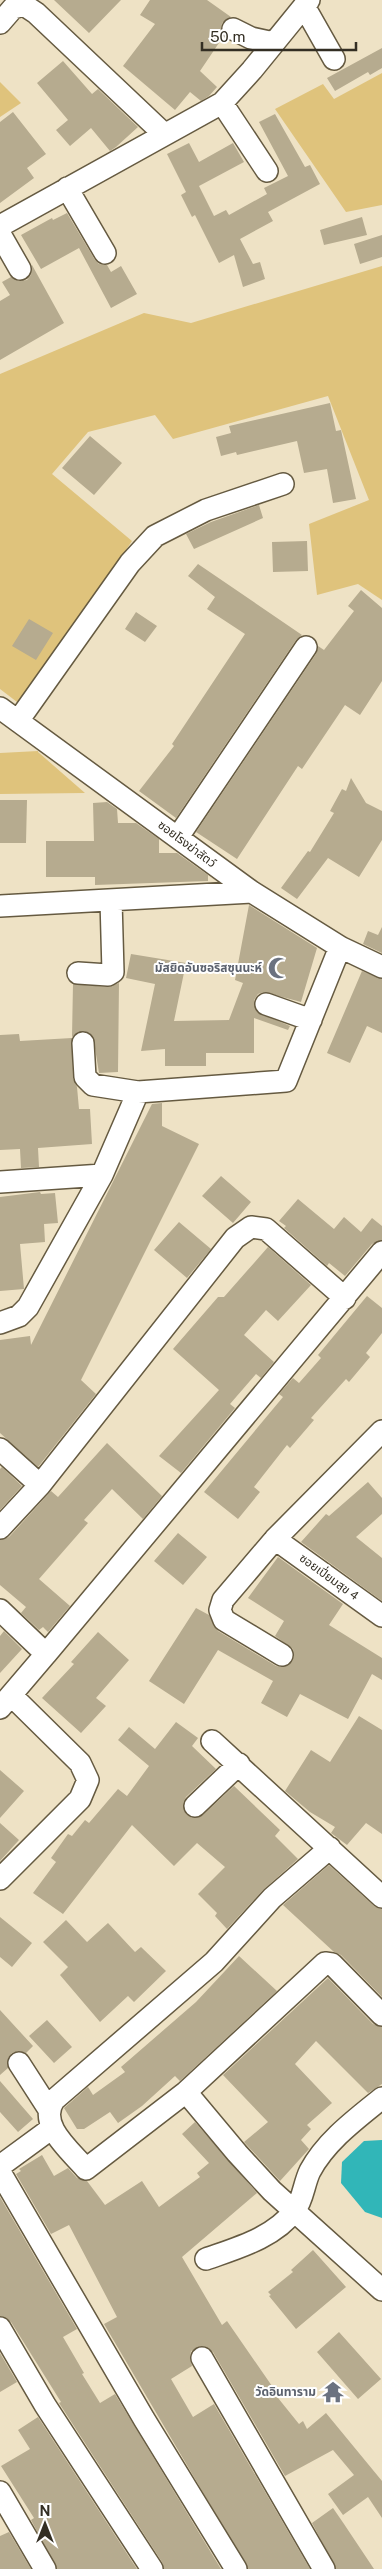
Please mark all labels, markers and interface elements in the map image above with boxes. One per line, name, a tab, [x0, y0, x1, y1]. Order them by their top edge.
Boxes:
scale bar	[202, 20, 356, 52]
text: 50 m	[210, 28, 245, 45]
street label: ซอยโรงฆ่าสัตว์	[155, 818, 219, 870]
mosque icon: มัสยิดอันซอริสซุนนะห์	[266, 955, 292, 981]
place label: มัสยิดอันซอริสซุนนะห์	[155, 961, 262, 975]
street label: ซอยเปี่ยมสุข 4	[297, 1549, 363, 1603]
temple icon: วัดอินทาราม	[320, 2379, 346, 2405]
place label: วัดอินทาราม	[255, 2385, 316, 2399]
north arrow	[20, 2499, 70, 2549]
text: N	[40, 2503, 50, 2519]

